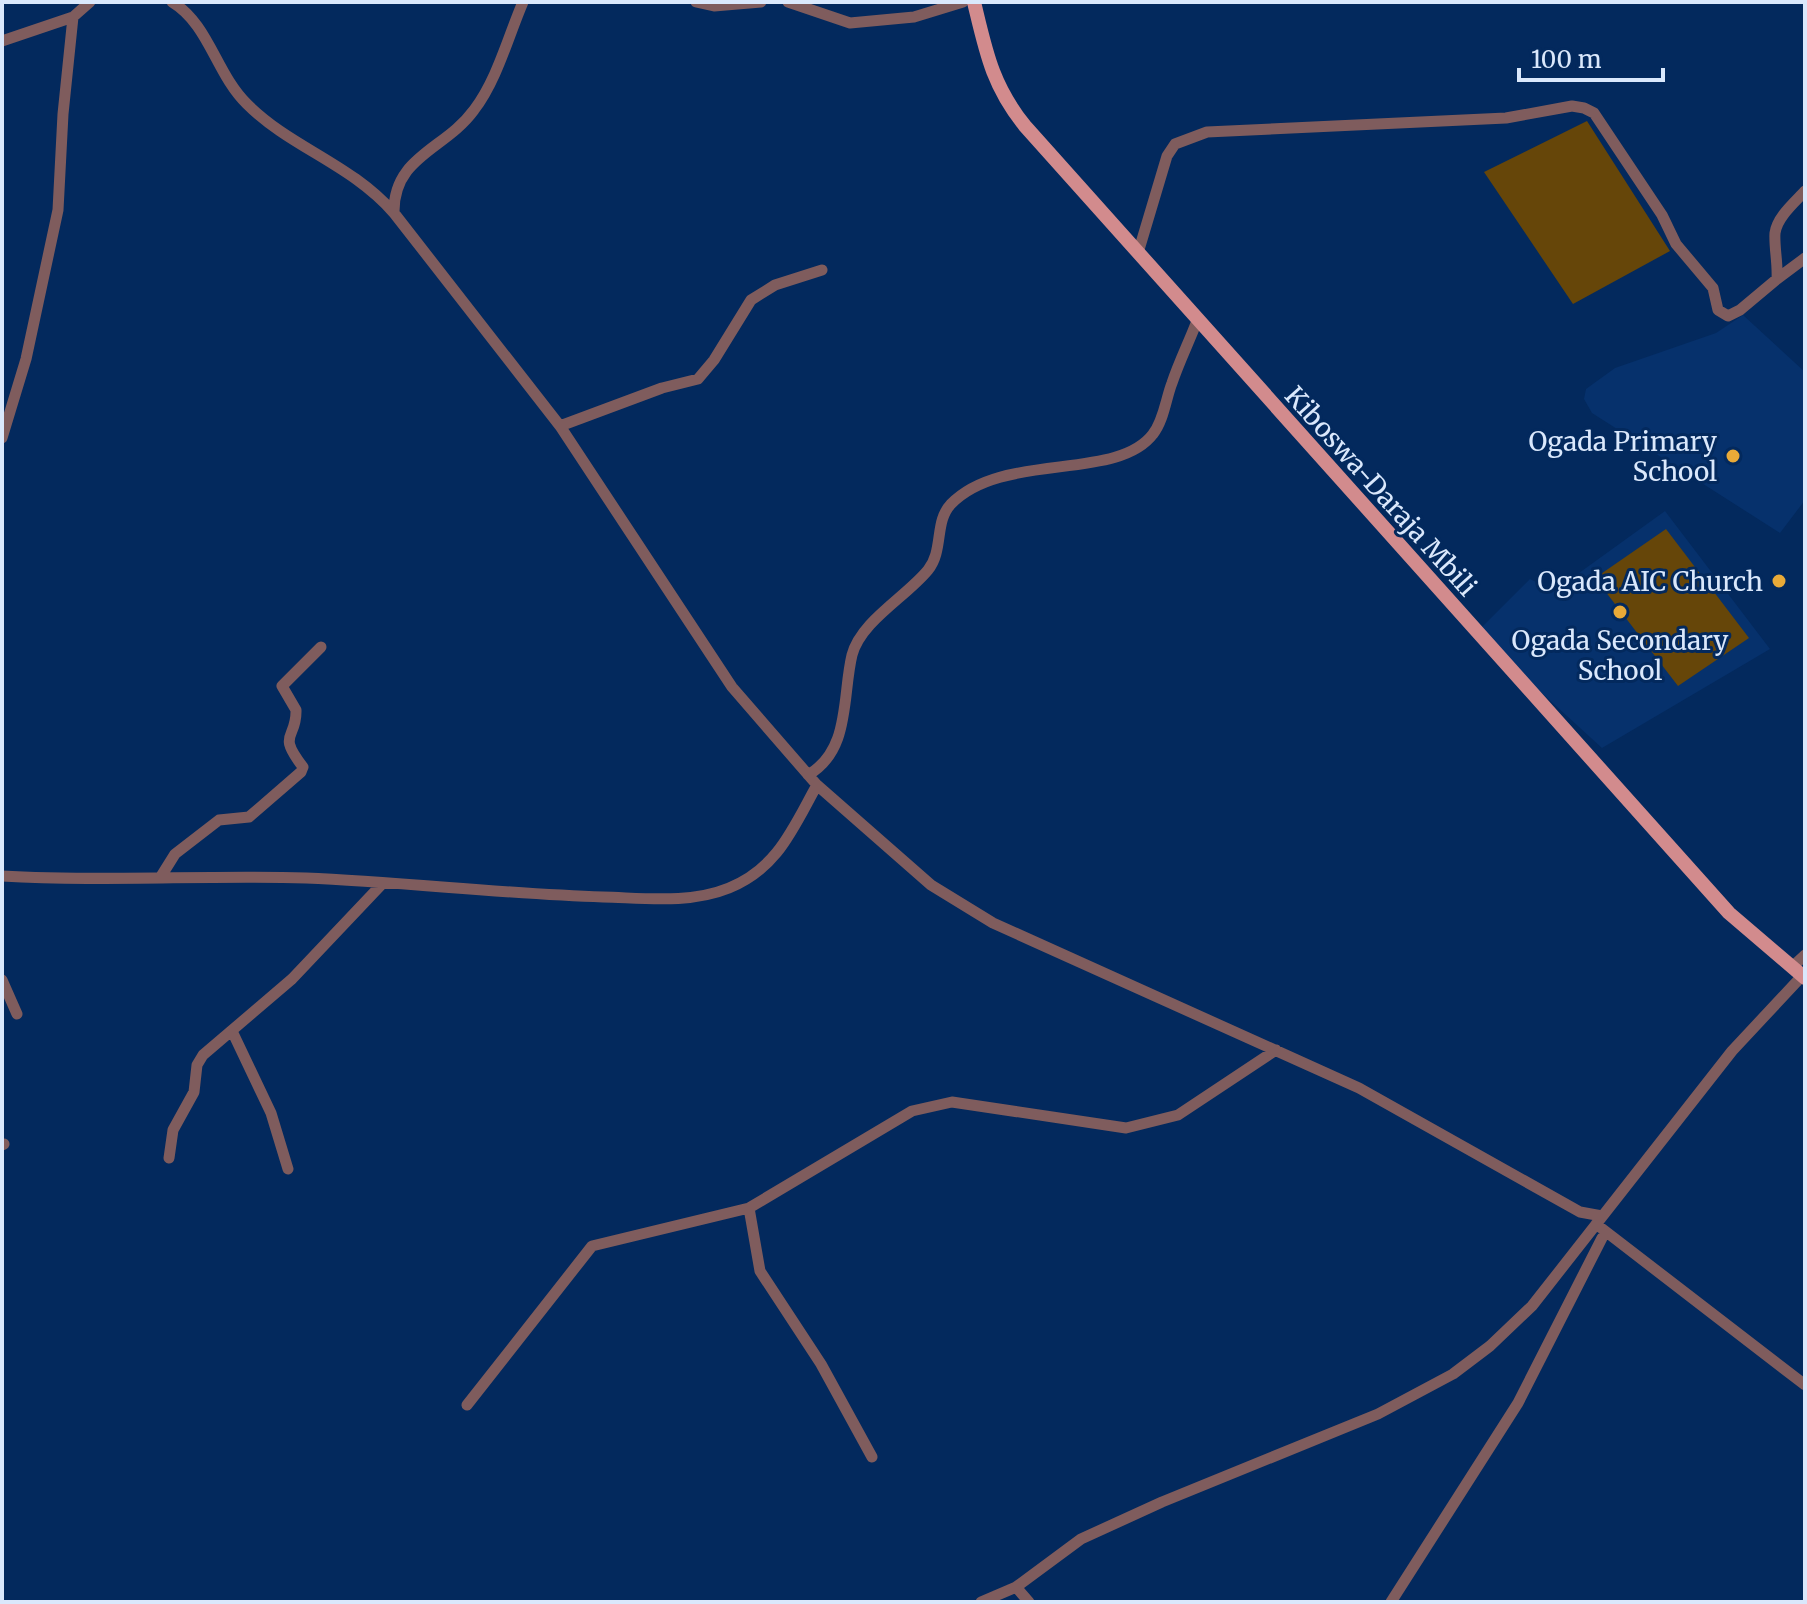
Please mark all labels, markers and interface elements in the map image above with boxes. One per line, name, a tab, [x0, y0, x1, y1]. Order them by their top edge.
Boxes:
scale bar	[1519, 32, 1663, 82]
text: 100 m	[1531, 44, 1602, 75]
street label: Kiboswa-Daraja Mbili	[1278, 379, 1484, 603]
place label: Ogada Primary School	[1529, 425, 1718, 488]
marker: Ogada Primary School	[1724, 447, 1742, 465]
place label: Ogada AIC Church	[1537, 565, 1763, 598]
marker: Ogada AIC Church	[1770, 572, 1788, 590]
marker: Ogada Secondary School	[1611, 603, 1629, 621]
place label: Ogada Secondary School	[1512, 624, 1729, 687]

